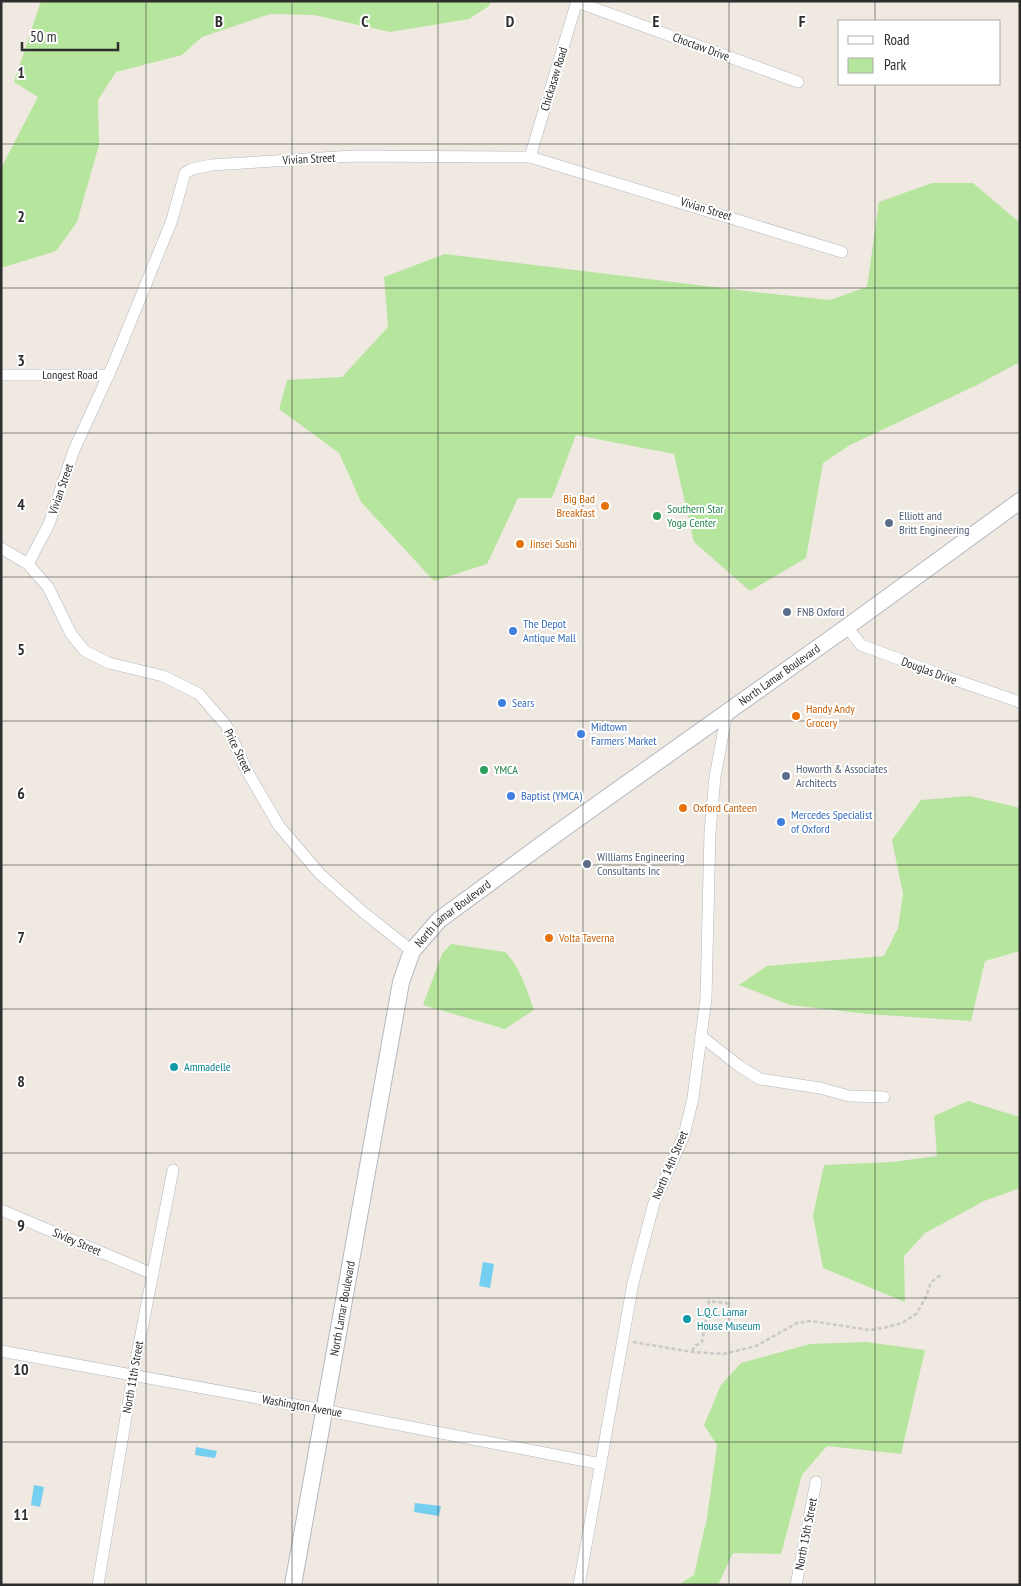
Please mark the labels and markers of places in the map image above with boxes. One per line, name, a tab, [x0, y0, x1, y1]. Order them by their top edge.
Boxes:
place label: Big Bad Breakfast	[556, 491, 596, 520]
marker: Big Bad Breakfast	[599, 500, 611, 512]
place label: Southern Star Yoga Center	[667, 501, 724, 530]
place label: Elliott and Britt Engineering	[899, 508, 969, 537]
marker: Southern Star Yoga Center	[651, 510, 663, 522]
marker: Elliott and Britt Engineering	[883, 517, 895, 529]
place label: Jinsei Sushi	[529, 536, 577, 551]
marker: Jinsei Sushi	[514, 538, 526, 550]
place label: FNB Oxford	[797, 604, 845, 619]
marker: FNB Oxford	[781, 606, 793, 618]
place label: The Depot Antique Mall	[523, 616, 576, 645]
marker: The Depot Antique Mall	[507, 625, 519, 637]
place label: Sears	[512, 695, 534, 710]
marker: Sears	[496, 697, 508, 709]
place label: Handy Andy Grocery	[806, 701, 855, 730]
marker: Handy Andy Grocery	[790, 710, 802, 722]
place label: Midtown Farmers' Market	[591, 719, 657, 748]
marker: Midtown Farmers' Market	[575, 728, 587, 740]
place label: Howorth & Associates Architects	[796, 761, 887, 790]
place label: YMCA	[494, 762, 518, 777]
marker: YMCA	[478, 764, 490, 776]
marker: Howorth & Associates Architects	[780, 770, 792, 782]
place label: Baptist (YMCA)	[521, 788, 582, 803]
marker: Baptist (YMCA)	[505, 790, 517, 802]
place label: Oxford Canteen	[693, 800, 757, 815]
marker: Oxford Canteen	[677, 802, 689, 814]
place label: Mercedes Specialist of Oxford	[791, 807, 873, 836]
marker: Mercedes Specialist of Oxford	[775, 816, 787, 828]
place label: Williams Engineering Consultants Inc	[597, 849, 685, 878]
marker: Williams Engineering Consultants Inc	[581, 858, 593, 870]
place label: Volta Taverna	[558, 930, 615, 945]
marker: Volta Taverna	[543, 932, 555, 944]
place label: Ammadelle	[184, 1059, 231, 1074]
marker: Ammadelle	[168, 1061, 180, 1073]
place label: L.Q.C. Lamar House Museum	[697, 1304, 760, 1333]
marker: L.Q.C. Lamar House Museum	[681, 1313, 693, 1325]

